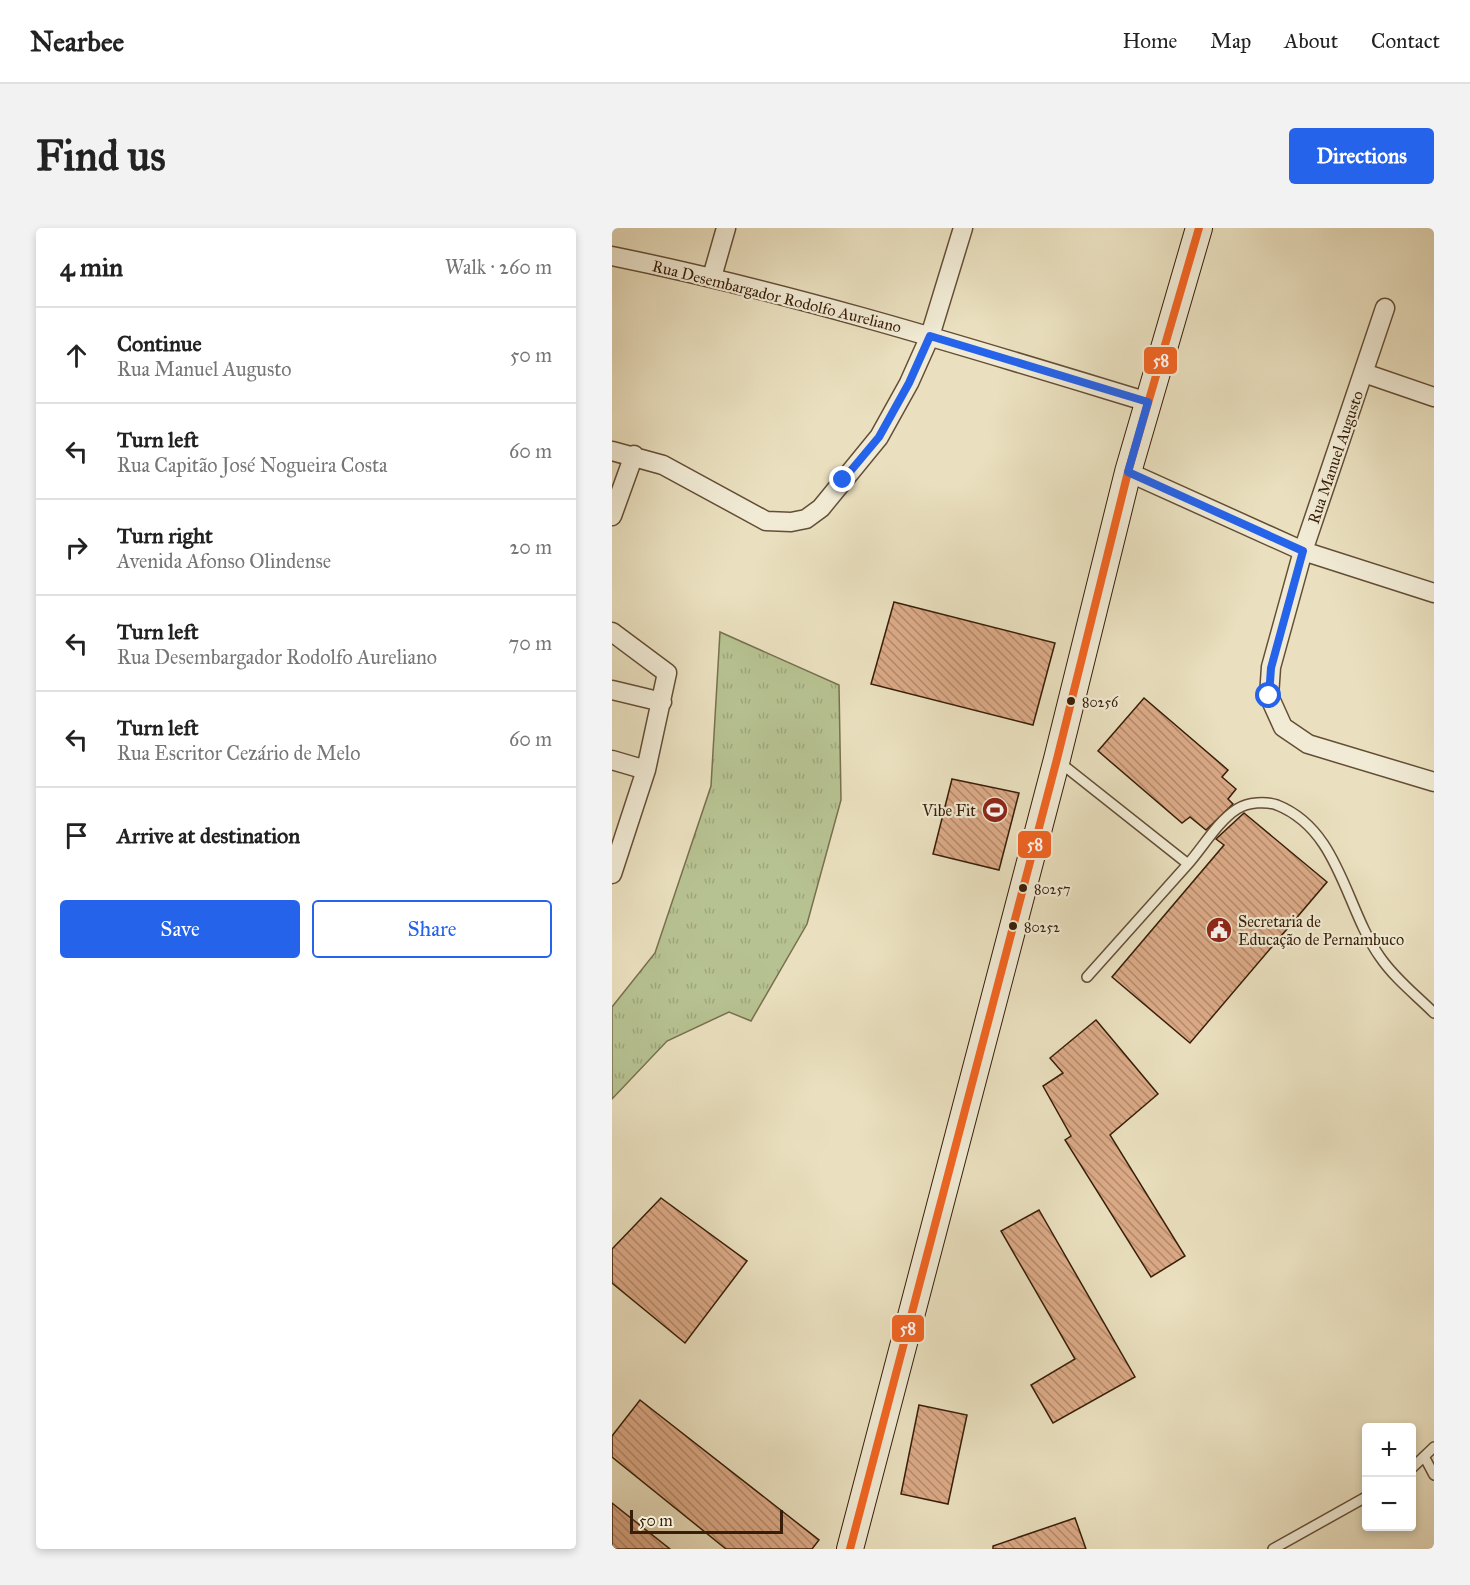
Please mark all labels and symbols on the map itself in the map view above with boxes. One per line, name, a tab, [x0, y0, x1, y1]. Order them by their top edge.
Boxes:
street label: Rua Desembargador Rodolfo Aureliano	[650, 256, 903, 338]
line badge: 58	[1143, 346, 1178, 375]
text: 58	[1153, 351, 1169, 370]
street label: Rua Manuel Augusto	[1304, 388, 1368, 527]
route end	[829, 466, 855, 492]
route start	[1255, 682, 1281, 708]
place label: 80256	[1082, 694, 1119, 711]
marker: 80256	[1065, 695, 1077, 707]
sports icon: Vibe Fit	[980, 795, 1010, 825]
place label: Vibe Fit	[921, 801, 976, 820]
line badge: 58	[1017, 830, 1052, 859]
text: 58	[1027, 835, 1043, 854]
place label: 80257	[1034, 881, 1070, 898]
marker: 80257	[1017, 882, 1029, 894]
place label: Secretaria de Educação de Pernambuco	[1238, 912, 1404, 949]
public building icon: Secretaria de Educação de Pernambuco	[1204, 915, 1234, 945]
place label: 80252	[1024, 919, 1060, 936]
marker: 80252	[1007, 920, 1019, 932]
line badge: 58	[891, 1314, 925, 1343]
text: 58	[900, 1319, 916, 1338]
scale bar	[630, 1507, 783, 1534]

